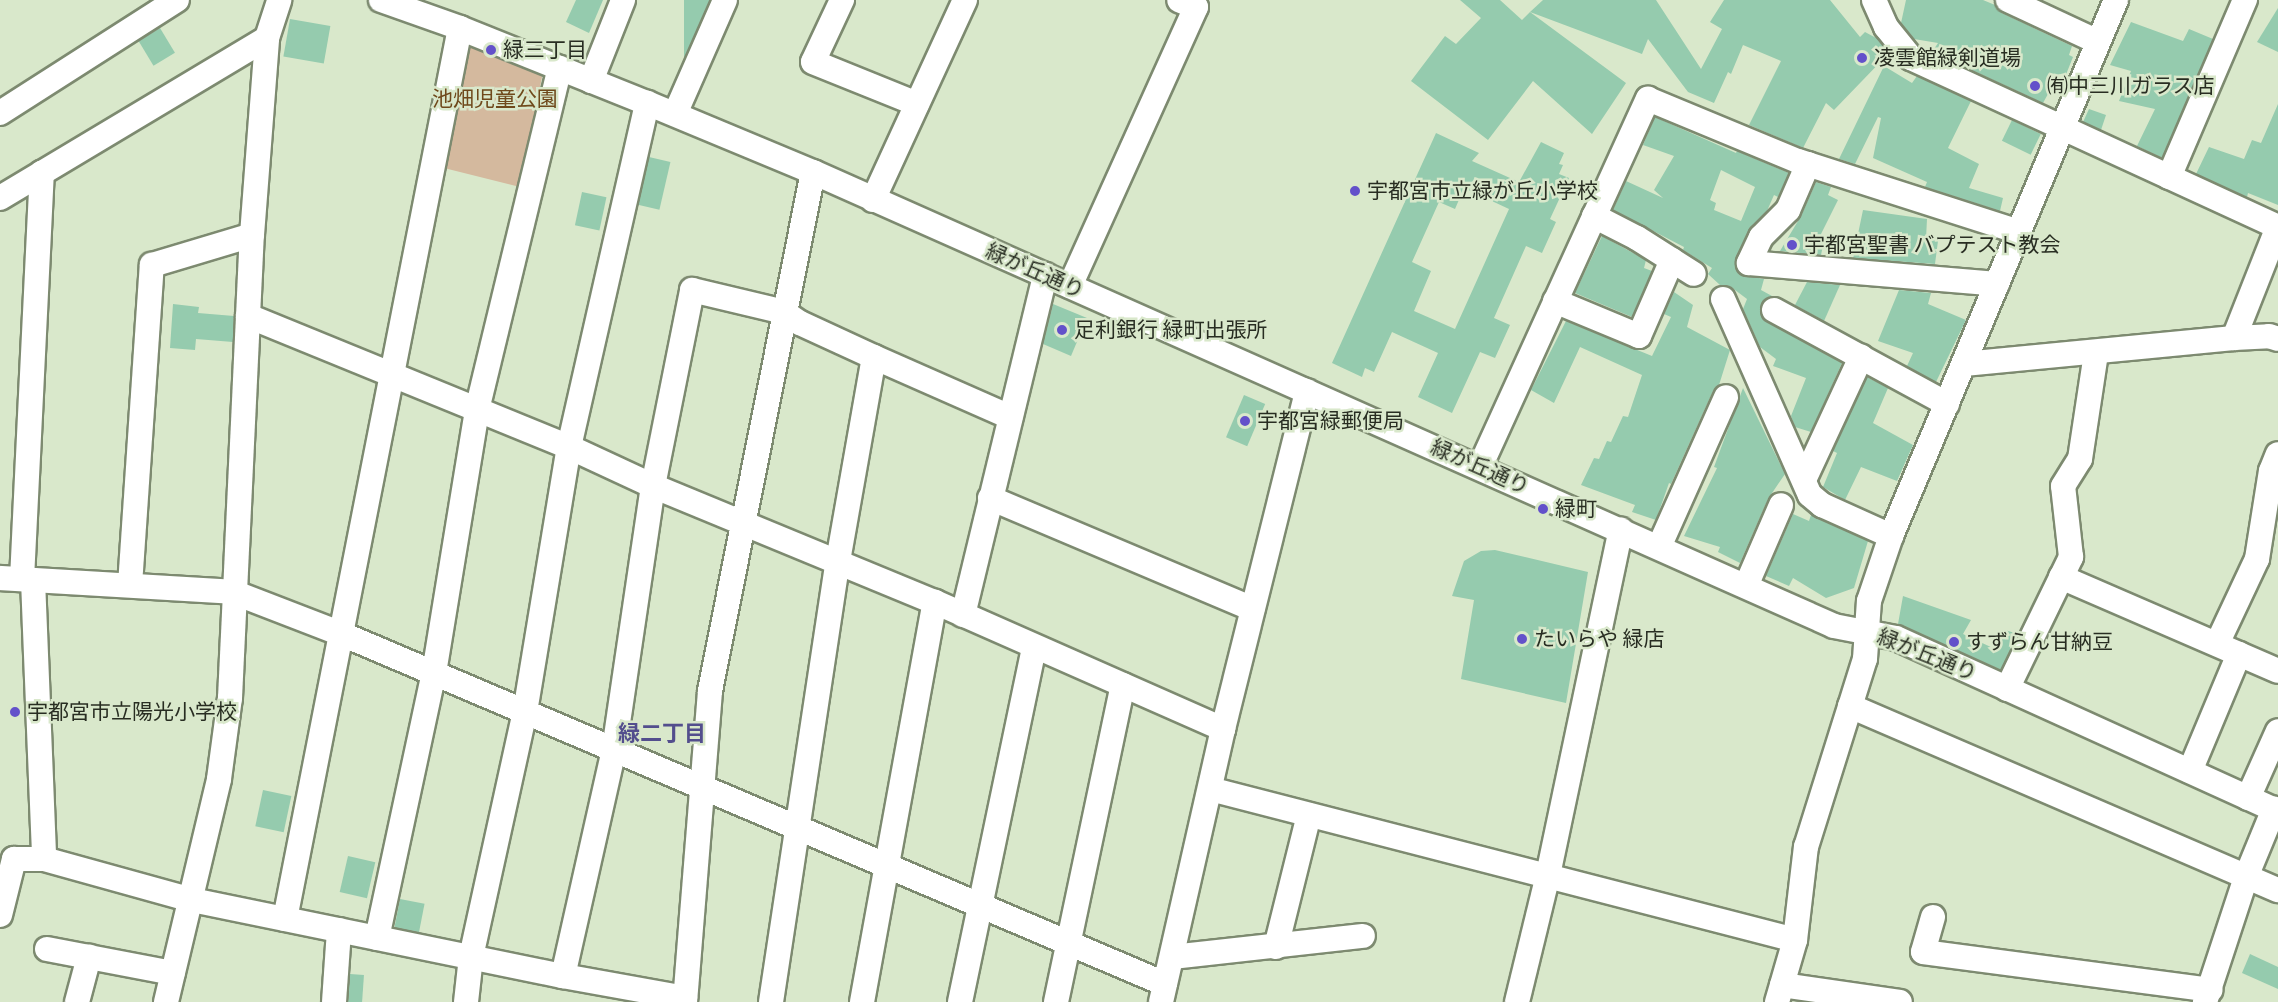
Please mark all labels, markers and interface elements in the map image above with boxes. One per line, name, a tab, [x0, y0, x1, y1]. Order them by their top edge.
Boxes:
place label: 緑三丁目	[503, 37, 587, 63]
marker: 緑三丁目	[484, 43, 498, 57]
place label: 凌雲館緑剣道場	[1874, 45, 2021, 71]
marker: 凌雲館緑剣道場	[1855, 51, 1869, 65]
place label: ㈲中三川ガラス店	[2047, 73, 2215, 99]
marker: ㈲中三川ガラス店	[2028, 79, 2042, 93]
park label: 池畑児童公園	[432, 86, 558, 112]
place label: 宇都宮市立緑が丘小学校	[1367, 178, 1598, 204]
marker: 宇都宮市立緑が丘小学校	[1348, 184, 1362, 198]
place label: 宇都宮聖書 バプテスト教会	[1804, 232, 2061, 258]
street label: 緑が丘通り	[982, 238, 1088, 304]
marker: 宇都宮聖書 バプテスト教会	[1785, 238, 1799, 252]
place label: 足利銀行 緑町出張所	[1074, 317, 1268, 343]
marker: 足利銀行 緑町出張所	[1055, 323, 1069, 337]
place label: 宇都宮緑郵便局	[1257, 408, 1404, 434]
marker: 宇都宮緑郵便局	[1238, 414, 1252, 428]
street label: 緑が丘通り	[1427, 434, 1533, 500]
place label: 緑町	[1555, 496, 1597, 522]
marker: 緑町	[1536, 502, 1550, 516]
street label: 緑が丘通り	[1874, 624, 1980, 686]
place label: たいらや 緑店	[1534, 626, 1665, 652]
place label: すずらん甘納豆	[1966, 629, 2113, 655]
marker: たいらや 緑店	[1515, 632, 1529, 646]
marker: すずらん甘納豆	[1947, 635, 1961, 649]
place label: 宇都宮市立陽光小学校	[27, 699, 237, 725]
marker: 宇都宮市立陽光小学校	[8, 705, 22, 719]
district label: 緑二丁目	[618, 721, 706, 747]

